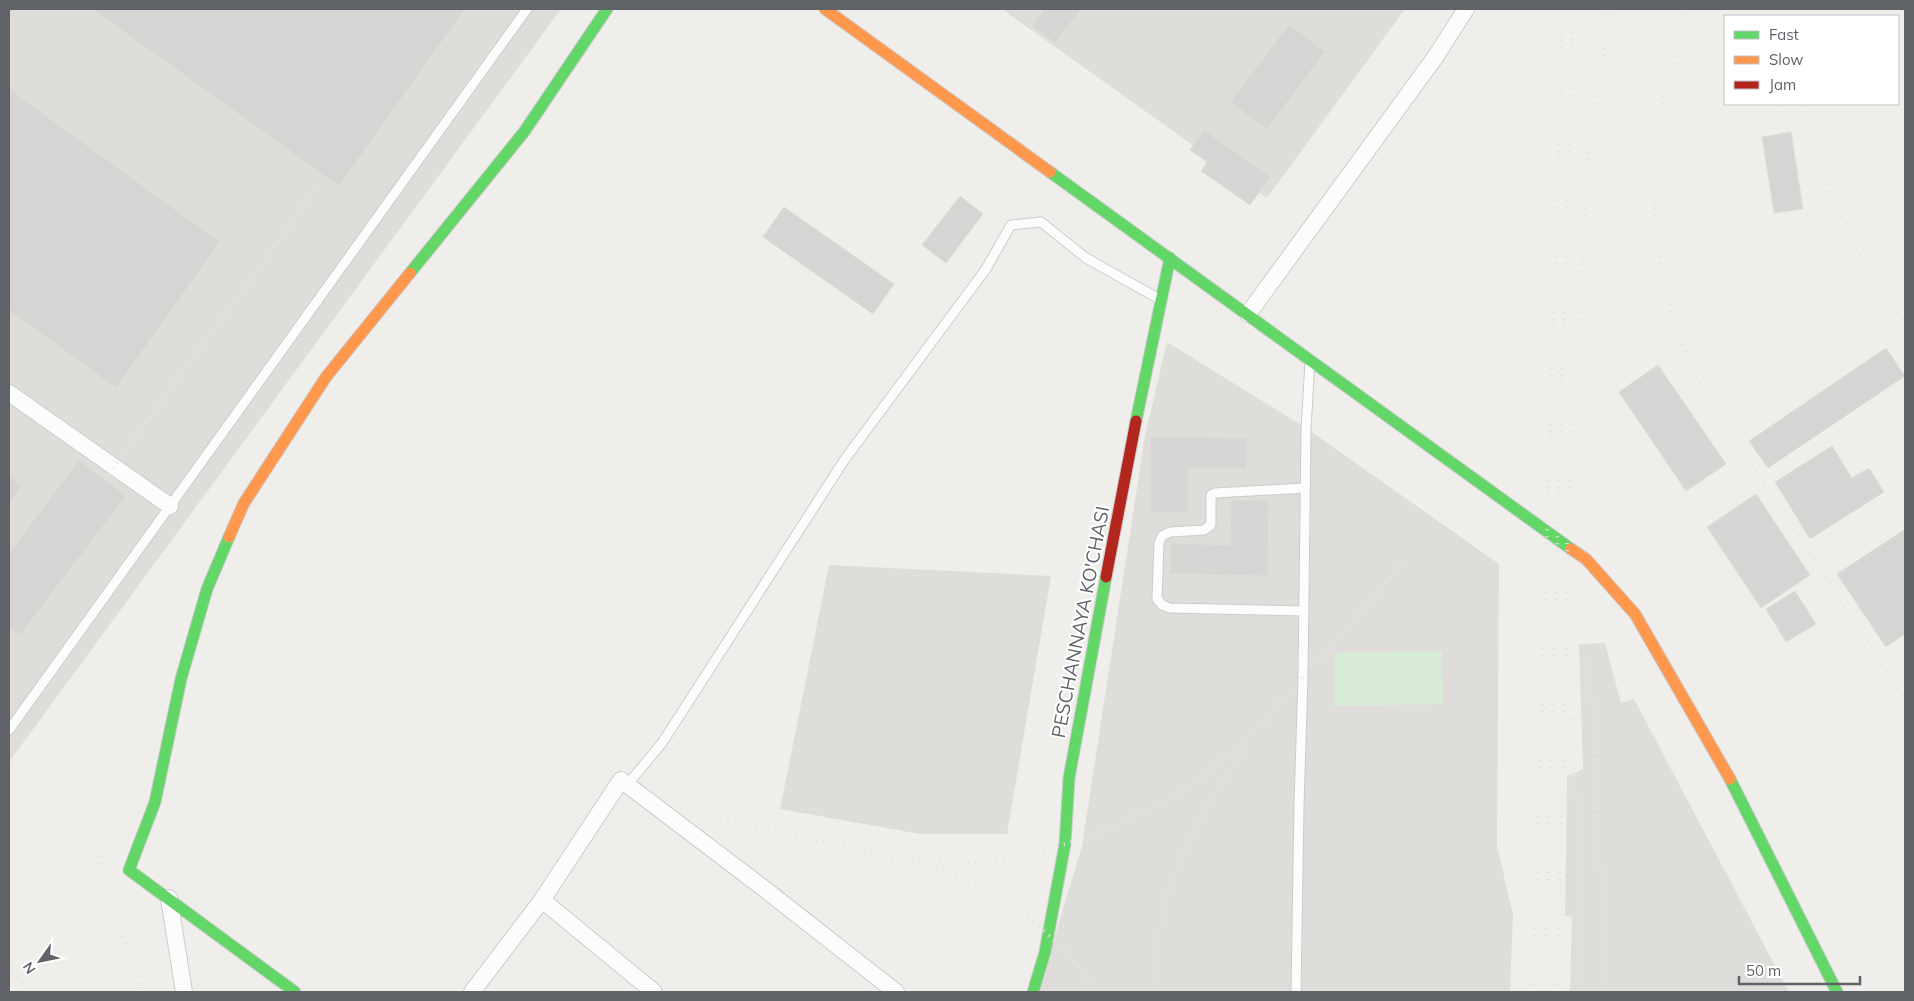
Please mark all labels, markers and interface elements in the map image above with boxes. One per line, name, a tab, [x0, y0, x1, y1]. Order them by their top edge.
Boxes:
legend	[1724, 15, 1899, 105]
text: Fast	[1769, 25, 1799, 44]
text: Slow	[1769, 50, 1803, 69]
text: Jam	[1769, 75, 1796, 94]
street label: PESCHANNAYA KO'CHASI	[1046, 504, 1114, 740]
north arrow	[15, 936, 65, 986]
scale bar	[1739, 954, 1860, 986]
text: N	[19, 959, 40, 977]
text: 50 m	[1746, 961, 1781, 980]

